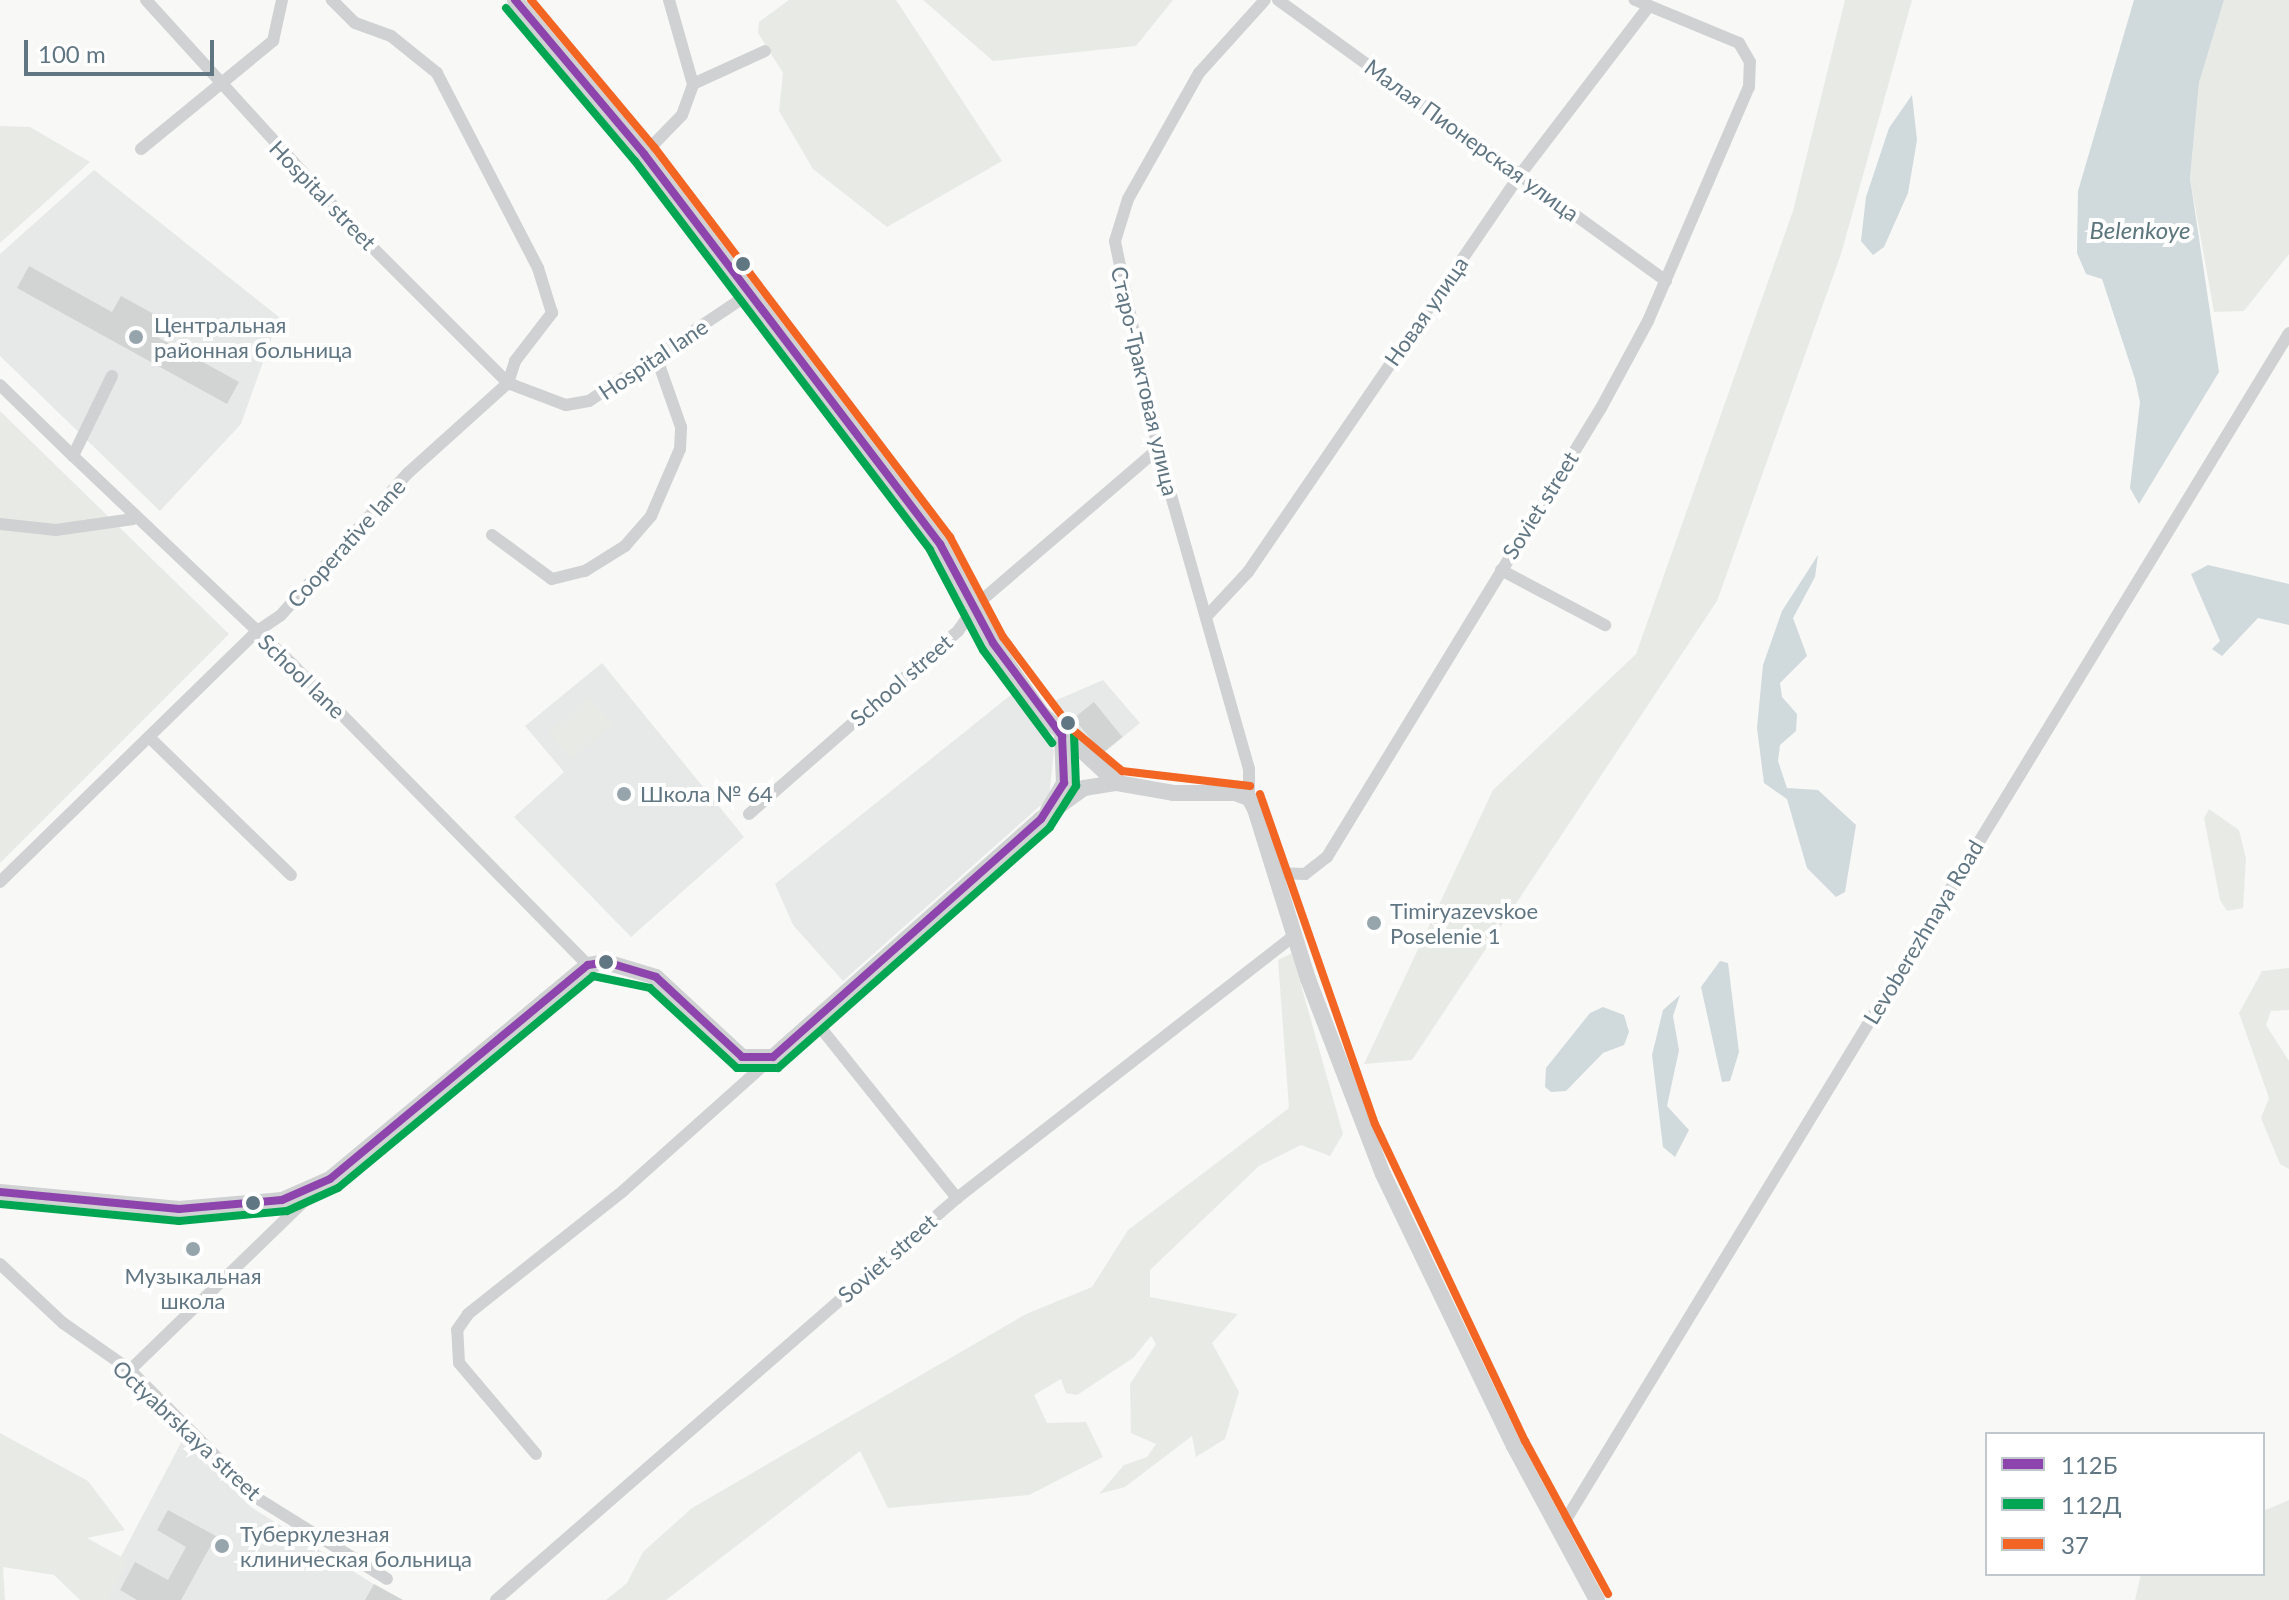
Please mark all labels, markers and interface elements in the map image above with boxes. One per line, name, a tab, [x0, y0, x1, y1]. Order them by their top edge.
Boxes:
scale bar	[28, 24, 218, 74]
text: 100 m	[38, 39, 106, 68]
street label: Малая Пионерская улица	[1360, 53, 1584, 227]
street label: Hospital street	[264, 135, 382, 255]
water label: Belenkoye	[2090, 216, 2190, 244]
street label: Новая улица	[1379, 251, 1473, 371]
unlabelled marker	[735, 256, 751, 272]
street label: Старо-Трактовая улица	[1106, 264, 1184, 498]
place label: Центральная районная больница	[154, 311, 352, 362]
street label: Hospital lane	[594, 313, 712, 405]
marker: Центральная районная больница	[125, 326, 147, 348]
street label: Soviet street	[1497, 446, 1583, 564]
street label: Cooperative lane	[281, 473, 411, 613]
street label: School lane	[253, 628, 351, 724]
street label: School street	[845, 629, 957, 731]
unlabelled marker	[1060, 715, 1076, 731]
place label: Школа № 64	[640, 781, 773, 807]
marker: Школа № 64	[615, 785, 633, 803]
street label: Levoberezhnaya Road	[1858, 835, 1988, 1029]
place label: Timiryazevskoe Poselenie 1	[1390, 897, 1538, 948]
marker: Timiryazevskoe Poselenie 1	[1365, 914, 1383, 932]
unlabelled marker	[598, 954, 614, 970]
unlabelled marker	[245, 1195, 261, 1211]
street label: Soviet street	[832, 1208, 942, 1308]
marker: Музыкальная школа	[184, 1240, 202, 1258]
place label: Музыкальная школа	[124, 1262, 262, 1314]
street label: Octyabrskaya street	[107, 1354, 267, 1506]
legend	[1985, 1432, 2265, 1576]
text: 112Б	[2061, 1450, 2118, 1479]
text: 112Д	[2061, 1490, 2122, 1519]
place label: Туберкулезная клиническая больница	[240, 1520, 472, 1572]
text: 37	[2061, 1530, 2089, 1559]
marker: Туберкулезная клиническая больница	[211, 1535, 233, 1557]

